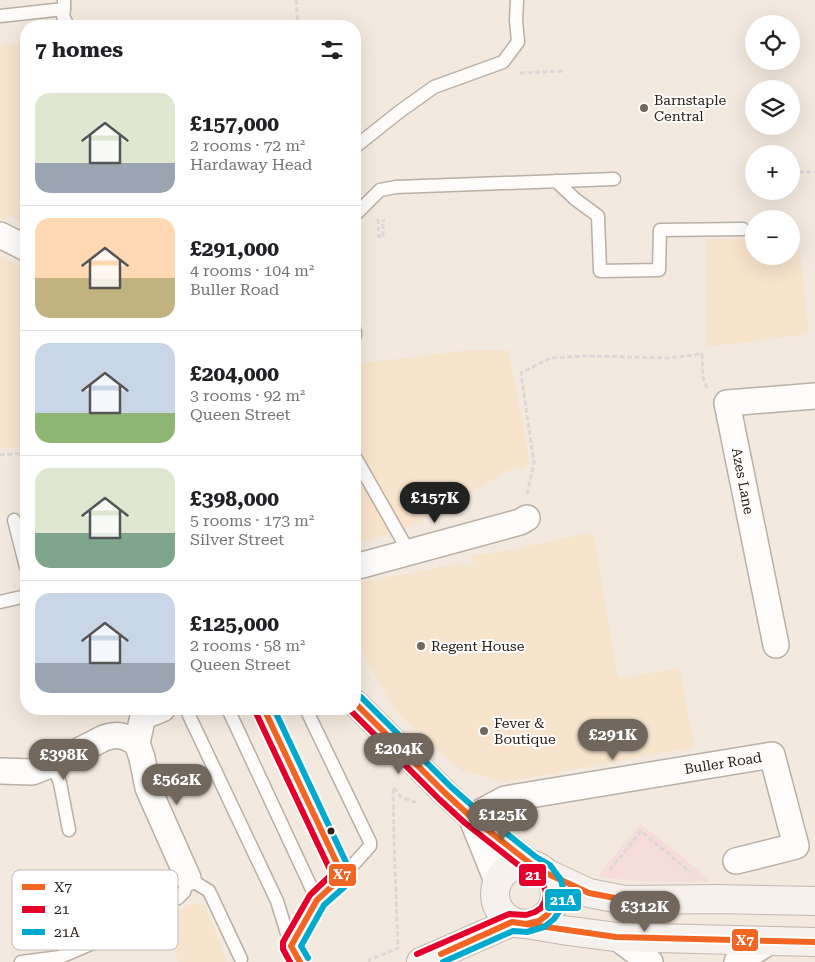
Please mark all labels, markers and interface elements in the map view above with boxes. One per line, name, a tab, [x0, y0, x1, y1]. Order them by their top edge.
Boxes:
map controls	[745, 15, 800, 265]
button: locate	[745, 15, 800, 70]
icon: filters	[318, 36, 346, 64]
text: 7 homes	[35, 38, 123, 62]
button: layers	[745, 80, 800, 135]
place label: Barnstaple Central	[654, 92, 727, 124]
marker: Barnstaple Central	[638, 102, 650, 114]
text: £157,000	[190, 112, 279, 136]
icon: home	[75, 113, 135, 173]
text: 2 rooms · 72 m²	[190, 136, 305, 155]
button: +	[745, 145, 800, 200]
text: Hardaway Head	[190, 155, 312, 174]
button: −	[745, 210, 800, 265]
text: £291,000	[190, 237, 279, 261]
icon: home	[75, 238, 135, 298]
text: 4 rooms · 104 m²	[190, 261, 314, 280]
text: Buller Road	[190, 280, 279, 299]
text: £204,000	[190, 362, 279, 386]
icon: home	[75, 363, 135, 423]
text: 3 rooms · 92 m²	[190, 386, 305, 405]
text: Queen Street	[190, 405, 291, 424]
street label: Azes Lane	[729, 446, 757, 516]
pin: £157K	[400, 482, 470, 524]
text: £398,000	[190, 487, 279, 511]
icon: home	[75, 488, 135, 548]
text: £157K	[411, 488, 459, 507]
text: 5 rooms · 173 m²	[190, 511, 314, 530]
text: Silver Street	[190, 530, 284, 549]
text: £125,000	[190, 612, 279, 636]
icon: home	[75, 613, 135, 673]
text: 2 rooms · 58 m²	[190, 636, 305, 655]
place label: Regent House	[431, 638, 525, 654]
marker: Regent House	[415, 640, 427, 652]
text: Queen Street	[190, 655, 291, 674]
place label: Fever & Boutique	[494, 715, 556, 747]
pin: £291K	[578, 718, 648, 761]
marker: Fever & Boutique	[478, 725, 490, 737]
text: £291K	[589, 725, 637, 744]
pin: £204K	[364, 732, 434, 775]
pin: £398K	[29, 738, 99, 781]
text: £204K	[375, 739, 423, 758]
text: £398K	[40, 745, 88, 764]
street label: Buller Road	[683, 749, 763, 777]
pin: £562K	[142, 764, 212, 806]
text: £562K	[153, 770, 201, 789]
pin: £125K	[468, 798, 538, 841]
text: £125K	[479, 805, 527, 824]
unlabelled marker	[326, 826, 336, 836]
line badge: X7	[328, 863, 357, 887]
line badge: 21	[518, 863, 547, 887]
text: X7	[333, 866, 351, 882]
text: 21	[525, 867, 541, 883]
legend	[12, 870, 178, 950]
text: X7	[54, 879, 72, 895]
line badge: 21A	[544, 888, 582, 912]
pin: £312K	[610, 890, 680, 933]
text: 21A	[550, 892, 576, 908]
text: £312K	[621, 897, 669, 916]
text: 21	[54, 901, 70, 917]
text: 21A	[54, 924, 80, 940]
line badge: X7	[731, 928, 759, 952]
text: X7	[736, 932, 754, 948]

